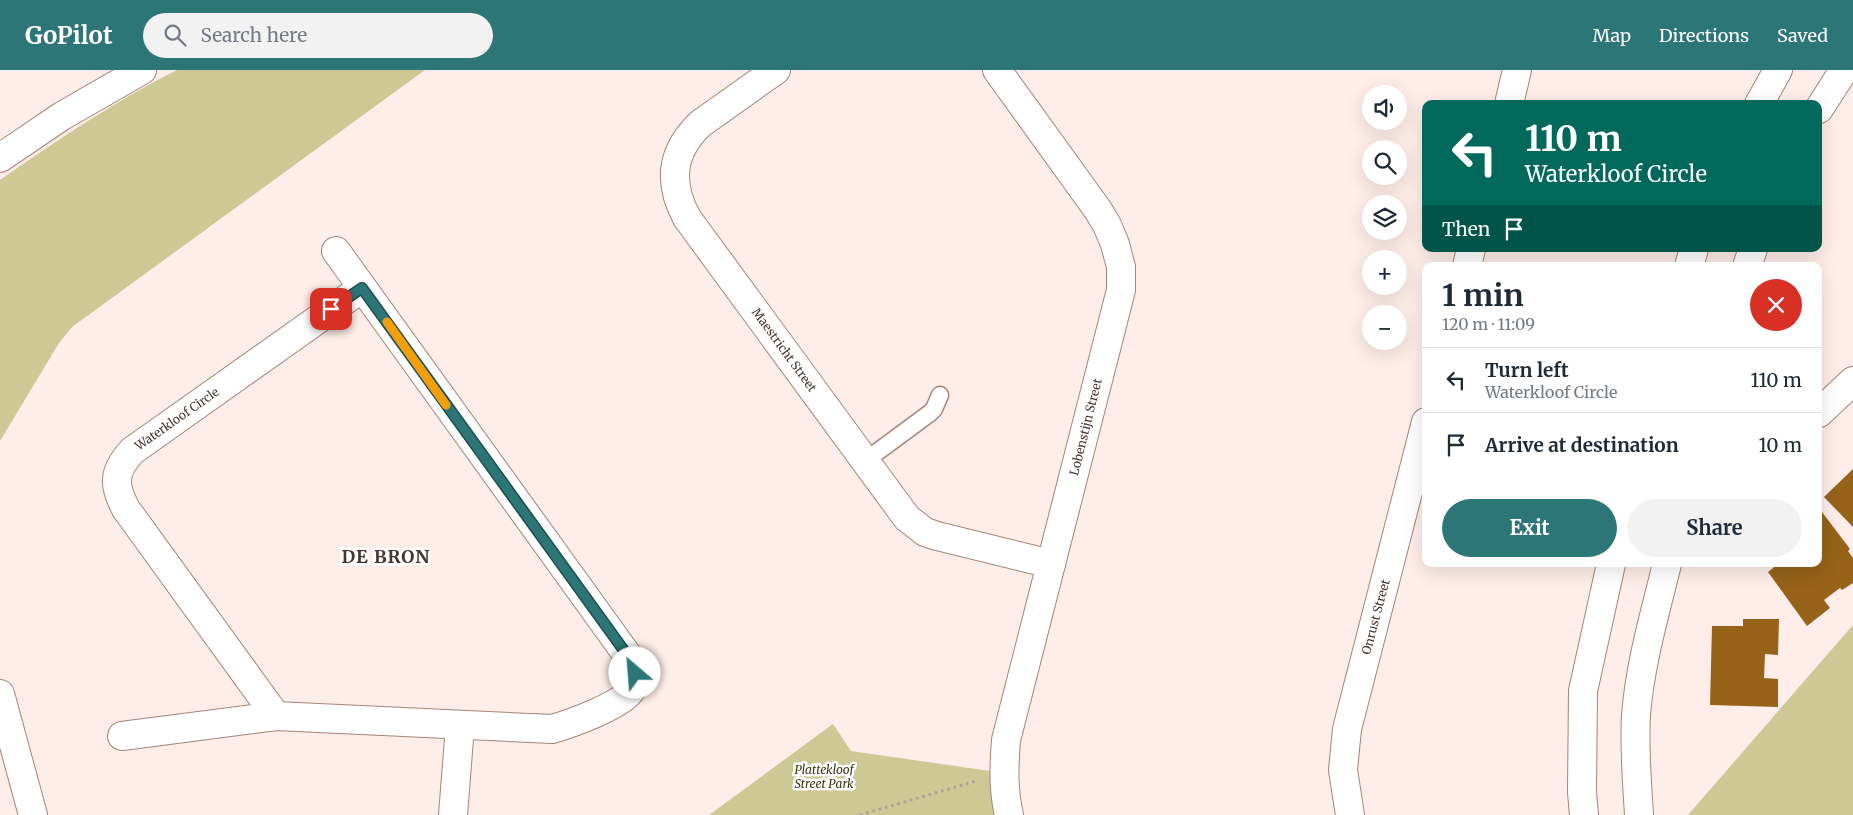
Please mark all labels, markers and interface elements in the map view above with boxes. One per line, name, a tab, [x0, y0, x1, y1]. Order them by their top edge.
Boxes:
search box	[143, 13, 493, 58]
text: GoPilot	[25, 20, 113, 51]
icon: search	[161, 21, 189, 49]
text: Search here	[201, 23, 307, 47]
text: Map	[1593, 24, 1631, 47]
text: Directions	[1659, 24, 1749, 47]
text: Saved	[1777, 24, 1828, 47]
map controls	[1362, 85, 1407, 350]
button: sound	[1362, 85, 1407, 130]
text: 110 m	[1525, 117, 1622, 161]
icon: left	[1442, 120, 1507, 185]
button: search	[1362, 140, 1407, 185]
text: Waterkloof Circle	[1525, 160, 1707, 188]
button: layers	[1362, 195, 1407, 240]
icon: arrive	[1500, 215, 1528, 243]
text: Then	[1442, 217, 1490, 241]
button: +	[1362, 250, 1407, 295]
text: 1 min	[1442, 276, 1524, 314]
button: close	[1750, 279, 1802, 331]
pin	[310, 288, 352, 330]
icon: arrive	[317, 295, 345, 323]
street label: Maestricht Street	[749, 305, 820, 395]
button: −	[1362, 305, 1407, 350]
text: 120 m · 11:09	[1442, 314, 1535, 334]
text: Turn left	[1485, 358, 1569, 382]
icon: left	[1442, 366, 1470, 394]
text: 110 m	[1751, 368, 1802, 392]
street label: Lobenstijn Street	[1066, 377, 1105, 477]
text: Waterkloof Circle	[1485, 382, 1617, 402]
street label: Waterkloof Circle	[131, 384, 222, 454]
icon: arrive	[1442, 431, 1470, 459]
text: Arrive at destination	[1485, 433, 1679, 457]
text: 10 m	[1759, 433, 1802, 457]
button: Exit	[1442, 499, 1617, 557]
button: Share	[1627, 499, 1802, 557]
district label: DE BRON	[342, 545, 430, 568]
street label: Onrust Street	[1358, 577, 1393, 656]
position arrow	[608, 646, 660, 698]
park label: Plattekloof Street Park	[794, 762, 855, 791]

